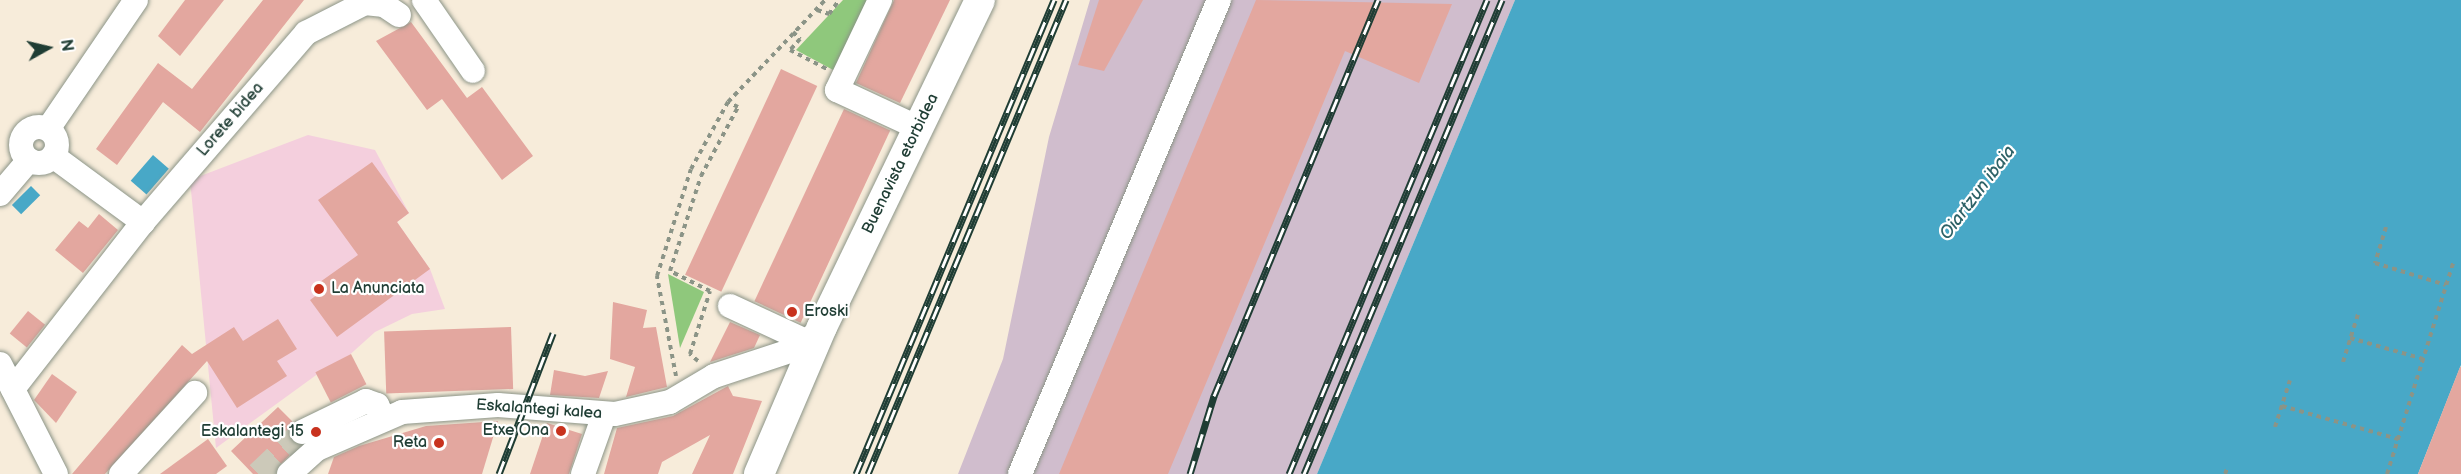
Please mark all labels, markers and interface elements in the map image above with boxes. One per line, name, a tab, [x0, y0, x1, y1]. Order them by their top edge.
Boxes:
north arrow	[18, 18, 78, 78]
text: N	[56, 38, 77, 53]
street label: Lorete bidea	[194, 79, 268, 161]
street label: Buenavista etorbidea	[859, 91, 943, 237]
water label: Oiartzun ibaia	[1935, 141, 2021, 245]
place label: La Anunciata	[331, 279, 425, 299]
marker: La Anunciata	[312, 282, 326, 296]
place label: Eroski	[804, 302, 849, 322]
marker: Eroski	[785, 305, 799, 319]
street label: Eskalantegi kalea	[475, 396, 603, 424]
place label: Etxe Ona	[482, 421, 549, 441]
place label: Eskalantegi 15	[201, 422, 304, 442]
marker: Etxe Ona	[554, 424, 568, 438]
marker: Eskalantegi 15	[309, 425, 323, 439]
place label: Reta	[393, 433, 427, 453]
marker: Reta	[432, 436, 446, 450]

